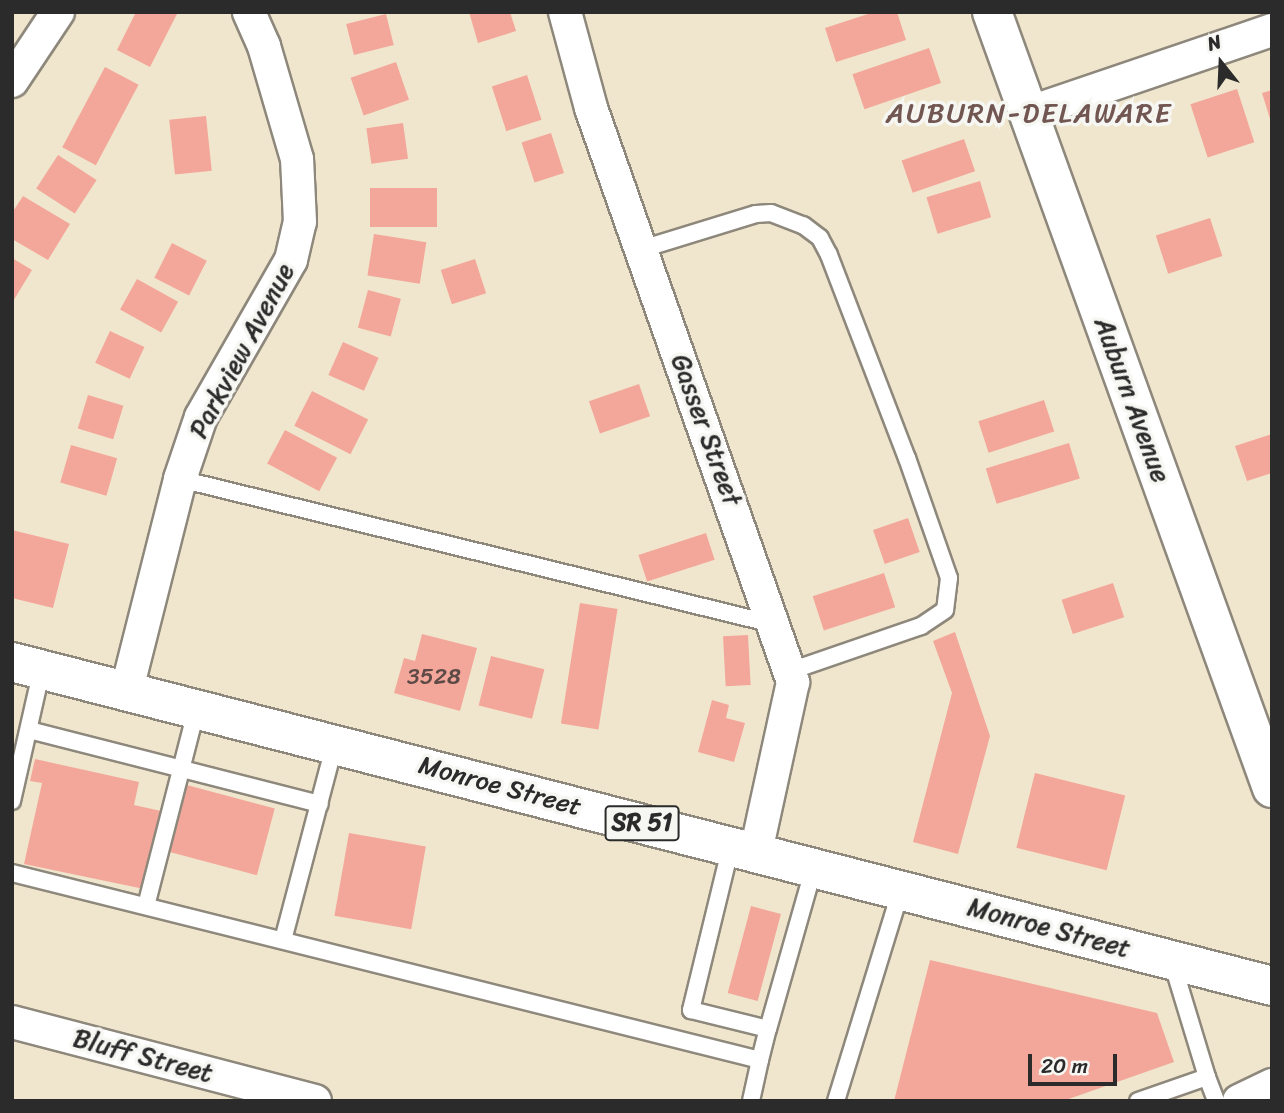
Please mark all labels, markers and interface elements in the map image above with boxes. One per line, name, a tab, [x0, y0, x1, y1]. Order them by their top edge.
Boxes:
text: N	[1203, 25, 1226, 60]
north arrow	[1186, 28, 1256, 98]
district label: AUBURN-DELAWARE	[887, 96, 1171, 130]
street label: Parkview Avenue	[183, 259, 301, 443]
street label: Auburn Avenue	[1088, 313, 1176, 487]
street label: Gasser Street	[664, 350, 748, 510]
house number: 3528	[407, 663, 461, 691]
street label: Monroe Street	[415, 749, 585, 823]
road number: SR 51	[604, 802, 680, 844]
street label: Monroe Street	[964, 891, 1134, 965]
street label: Bluff Street	[70, 1022, 216, 1090]
scale bar	[1032, 1040, 1121, 1084]
text: 20 m	[1041, 1047, 1088, 1085]

